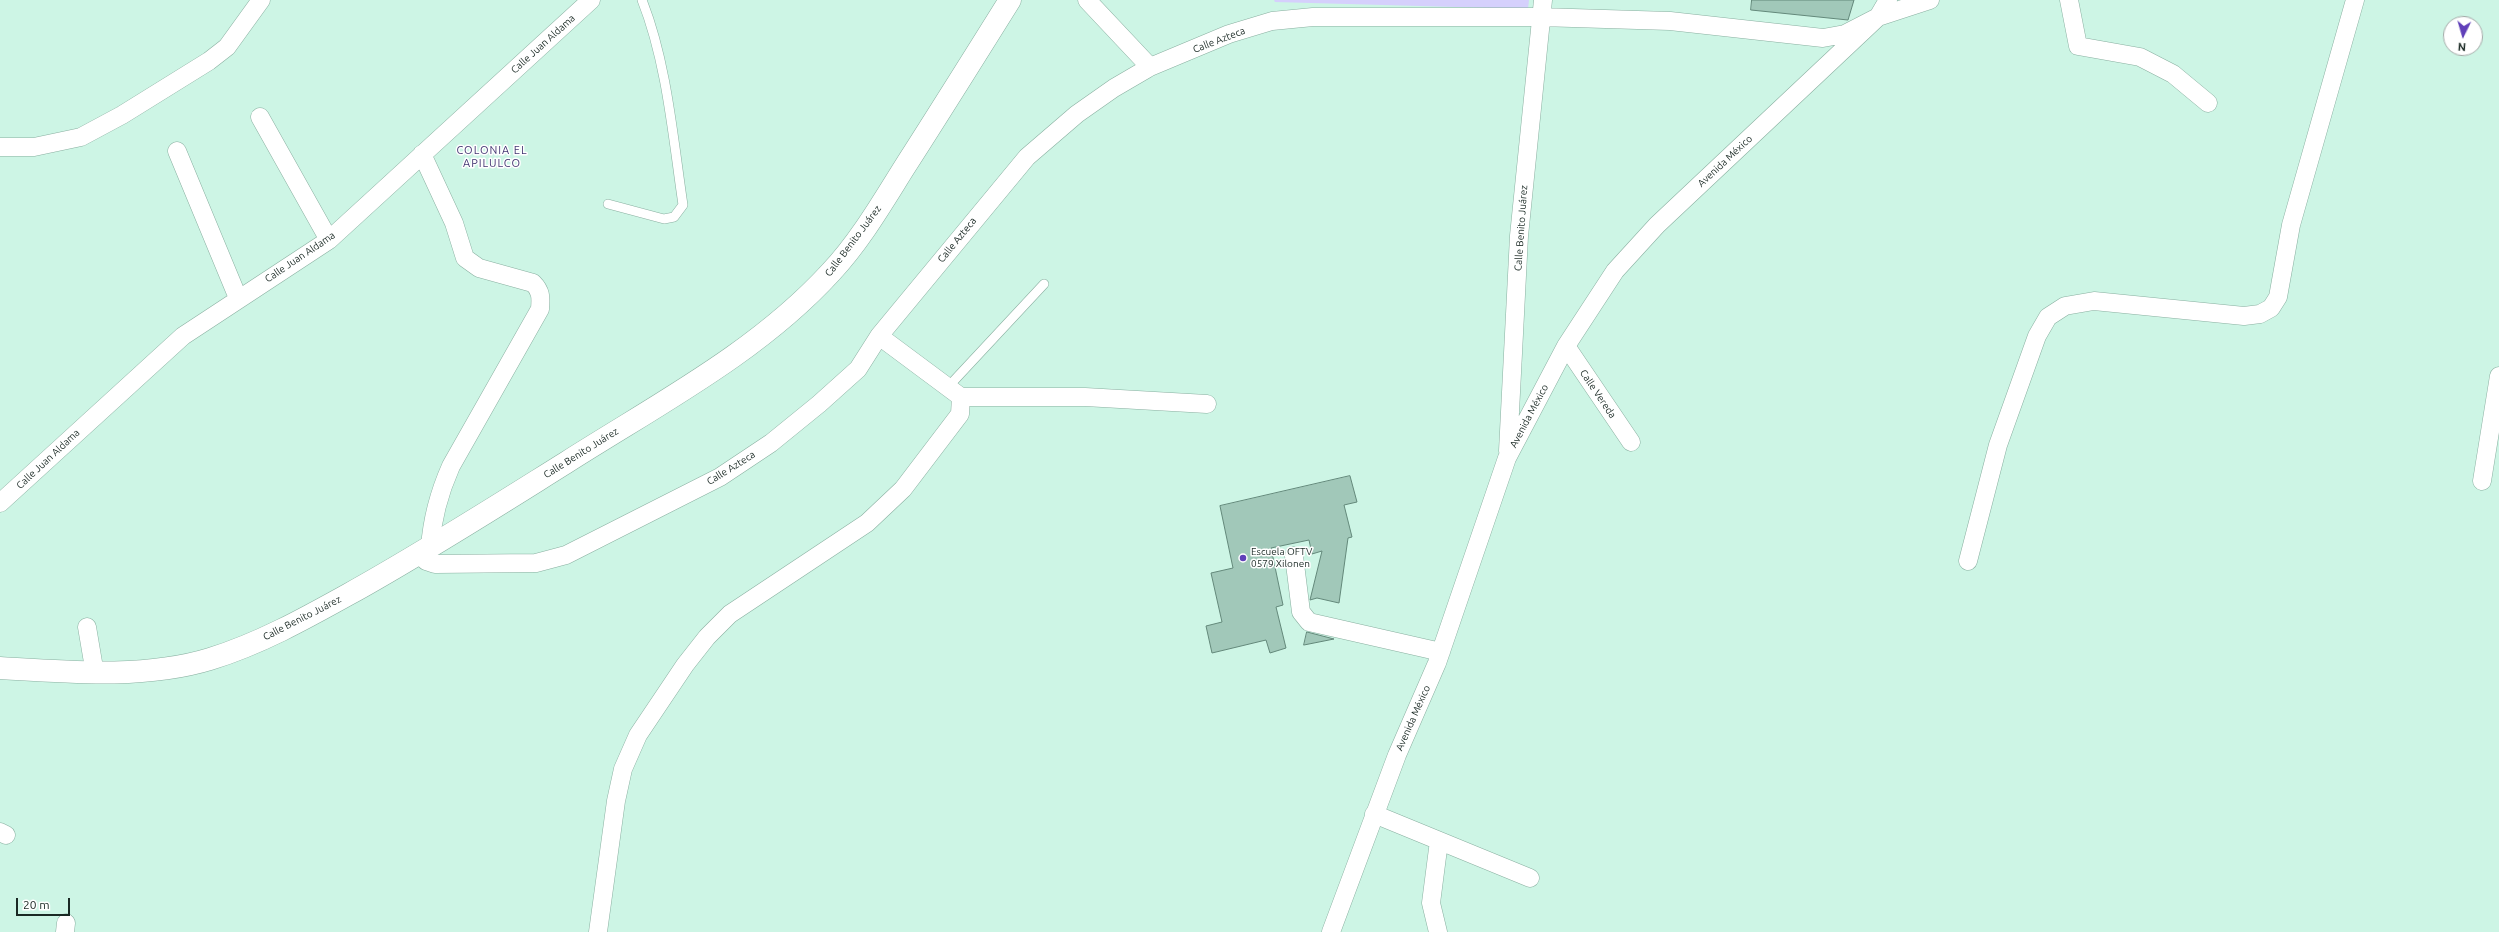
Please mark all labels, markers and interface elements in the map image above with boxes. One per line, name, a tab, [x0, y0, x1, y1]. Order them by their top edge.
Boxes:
street label: Calle Juan Aldama	[509, 12, 577, 76]
north arrow	[2443, 16, 2483, 56]
street label: Calle Azteca	[1191, 25, 1247, 55]
text: N	[2457, 41, 2467, 53]
street label: Avenida México	[1695, 133, 1755, 189]
district label: COLONIA EL APILULCO	[456, 143, 528, 169]
street label: Calle Benito Juárez	[1512, 185, 1530, 271]
street label: Calle Benito Juárez	[822, 203, 884, 279]
street label: Calle Azteca	[935, 215, 979, 265]
street label: Calle Juan Aldama	[263, 229, 337, 285]
street label: Calle Vereda	[1577, 367, 1619, 421]
street label: Avenida México	[1507, 382, 1551, 450]
street label: Calle Benito Juárez	[541, 425, 621, 481]
street label: Calle Juan Aldama	[14, 427, 82, 491]
street label: Calle Azteca	[705, 448, 757, 488]
place label: Escuela OFTV 0579 Xilonen	[1251, 546, 1312, 570]
marker: Escuela OFTV 0579 Xilonen	[1238, 553, 1248, 563]
street label: Calle Benito Juárez	[261, 593, 343, 643]
street label: Avenida México	[1393, 683, 1433, 753]
scale bar	[18, 890, 72, 916]
text: 20 m	[23, 898, 50, 911]

